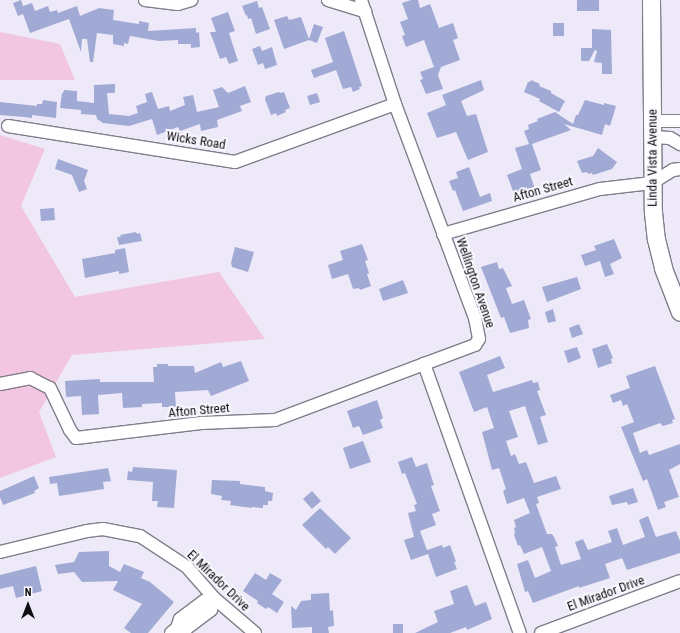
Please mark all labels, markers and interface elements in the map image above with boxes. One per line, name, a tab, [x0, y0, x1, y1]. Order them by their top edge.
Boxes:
street label: Linda Vista Avenue	[645, 109, 661, 207]
street label: Wicks Road	[165, 129, 227, 153]
street label: Afton Street	[511, 174, 575, 206]
street label: Wellington Avenue	[452, 236, 498, 330]
street label: Afton Street	[168, 401, 230, 421]
street label: El Mirador Drive	[183, 547, 253, 615]
street label: El Mirador Drive	[565, 573, 647, 615]
north arrow	[8, 585, 48, 625]
text: N	[25, 586, 31, 599]

